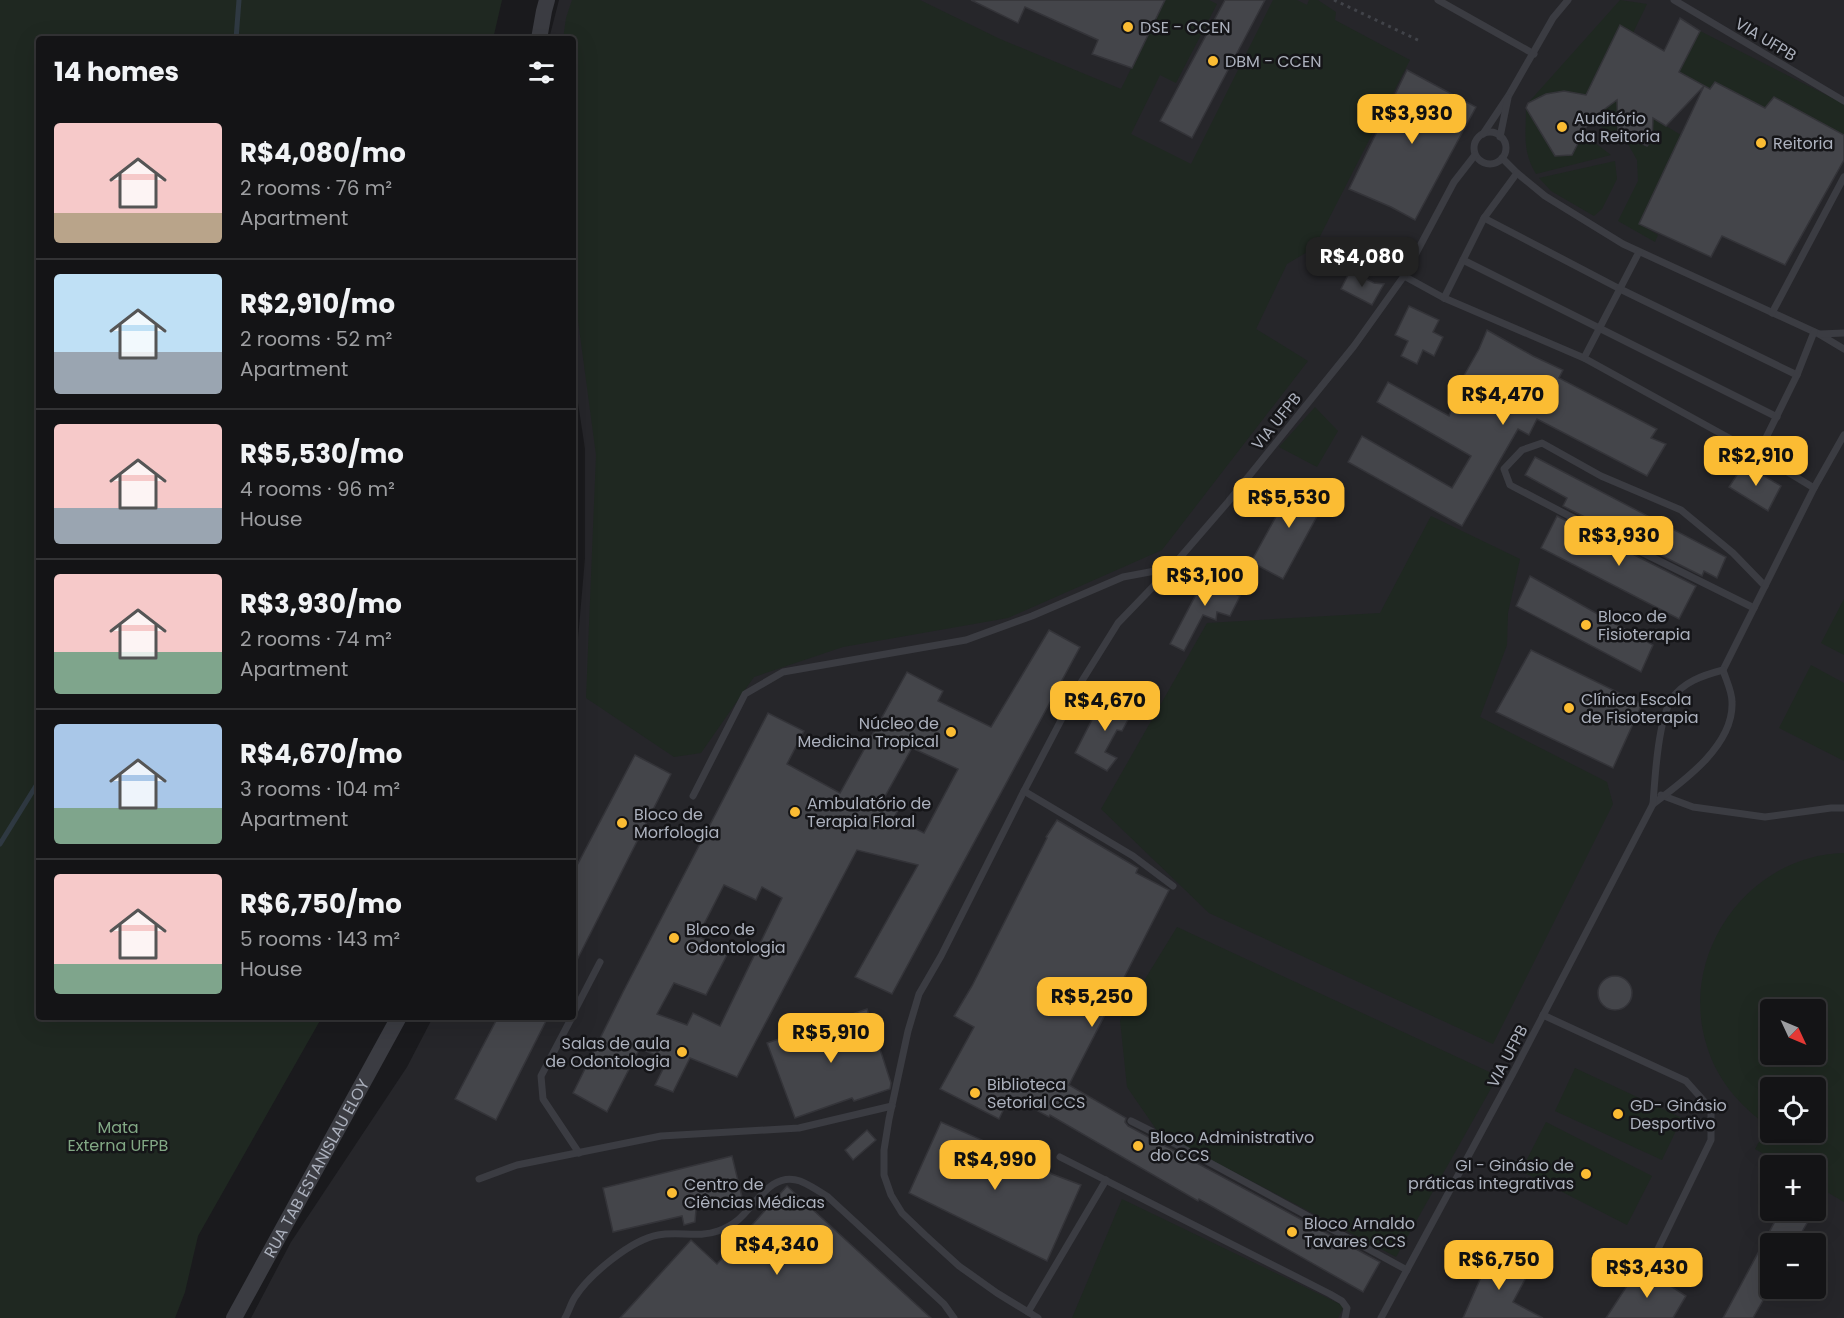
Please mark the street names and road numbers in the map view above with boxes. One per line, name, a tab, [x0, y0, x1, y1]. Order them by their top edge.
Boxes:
street label: VIA UFPB	[1731, 12, 1801, 67]
street label: VIA UFPB	[1246, 388, 1307, 455]
street label: VIA UFPB	[1481, 1021, 1534, 1092]
street label: RUA TAB ESTANISLAU ELOY	[258, 1074, 375, 1262]

